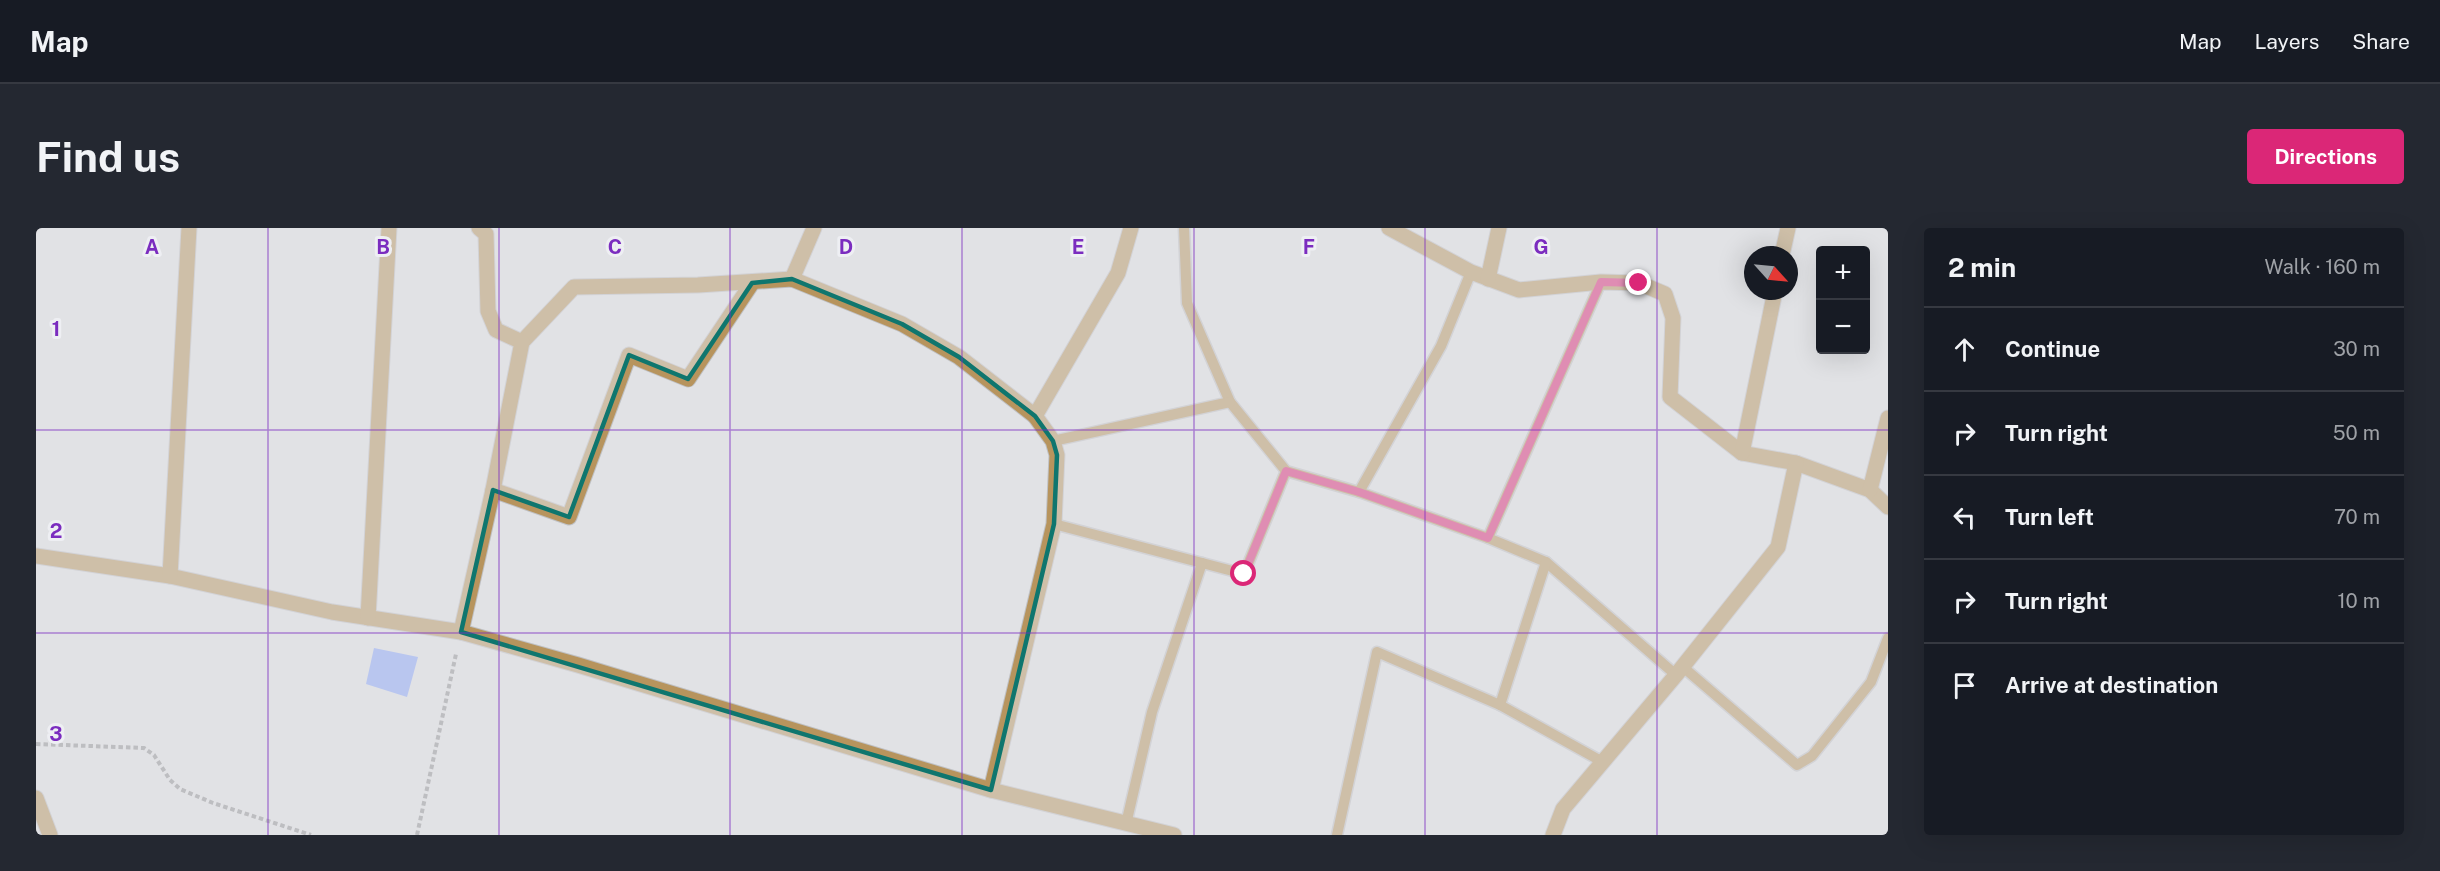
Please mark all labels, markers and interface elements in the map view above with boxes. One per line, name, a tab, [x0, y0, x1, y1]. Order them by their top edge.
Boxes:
text: Map	[30, 25, 89, 58]
text: Map	[2179, 29, 2222, 54]
text: Layers	[2255, 29, 2319, 54]
text: Share	[2352, 29, 2410, 54]
button: Directions	[2247, 129, 2404, 184]
text: Find us	[36, 132, 180, 181]
text: A	[145, 235, 159, 259]
text: B	[376, 235, 390, 259]
text: C	[608, 235, 622, 259]
text: D	[839, 235, 853, 259]
text: E	[1072, 235, 1084, 259]
text: F	[1303, 235, 1315, 259]
text: G	[1533, 235, 1549, 259]
north arrow	[1744, 246, 1798, 300]
map controls	[1816, 246, 1870, 354]
button: +	[1816, 246, 1870, 300]
text: 2 min	[1948, 252, 2016, 283]
text: Walk · 160 m	[2265, 255, 2380, 279]
route end	[1625, 269, 1651, 295]
button: −	[1816, 300, 1870, 354]
text: 1	[52, 317, 60, 341]
icon: ahead	[1948, 333, 1981, 366]
text: Continue	[2005, 336, 2100, 362]
text: 30 m	[2333, 337, 2380, 361]
icon: right	[1948, 417, 1981, 450]
text: Turn right	[2005, 420, 2108, 446]
text: 50 m	[2333, 421, 2380, 445]
icon: left	[1948, 501, 1981, 534]
text: Turn left	[2005, 504, 2094, 530]
text: 70 m	[2334, 505, 2380, 529]
text: 2	[50, 519, 62, 543]
route start	[1230, 560, 1256, 586]
icon: right	[1948, 585, 1981, 618]
text: Turn right	[2005, 588, 2108, 614]
text: 10 m	[2337, 589, 2380, 613]
icon: arrive	[1948, 669, 1981, 702]
text: Arrive at destination	[2005, 672, 2218, 698]
text: 3	[49, 722, 63, 746]

